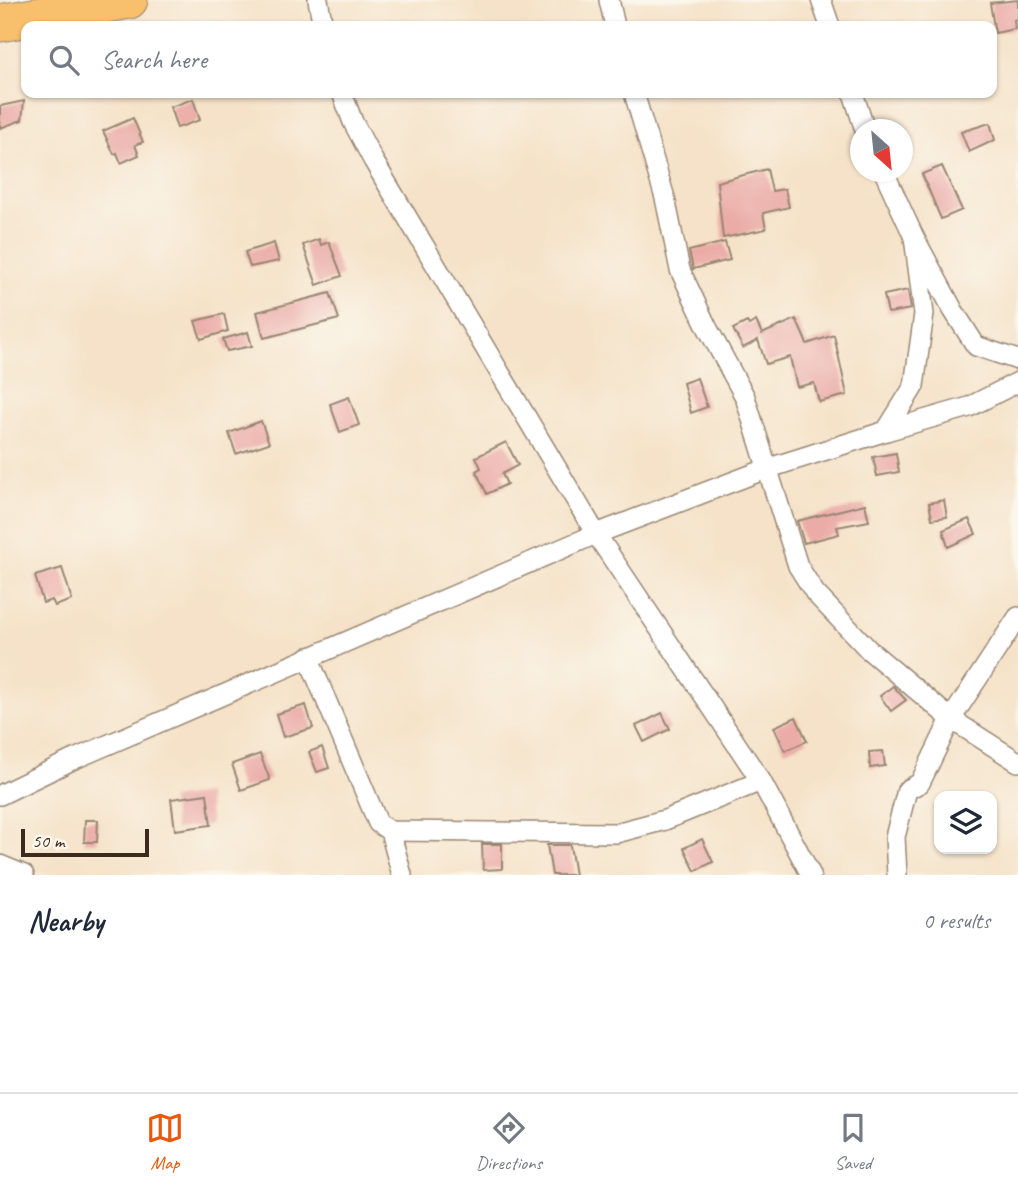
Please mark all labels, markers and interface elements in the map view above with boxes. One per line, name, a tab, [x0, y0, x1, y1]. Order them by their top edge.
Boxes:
search box	[21, 21, 997, 98]
icon: search	[45, 41, 83, 79]
text: Search here	[101, 43, 207, 76]
north arrow	[850, 119, 913, 182]
map controls	[934, 791, 997, 854]
button: layers	[934, 791, 997, 854]
scale bar	[21, 826, 149, 858]
text: 50 m	[32, 829, 64, 853]
text: Nearby	[28, 902, 104, 940]
text: 0 results	[923, 906, 990, 935]
tab: Map	[146, 1109, 184, 1175]
tab: Directions	[476, 1109, 542, 1175]
tab: Saved	[834, 1109, 872, 1175]

